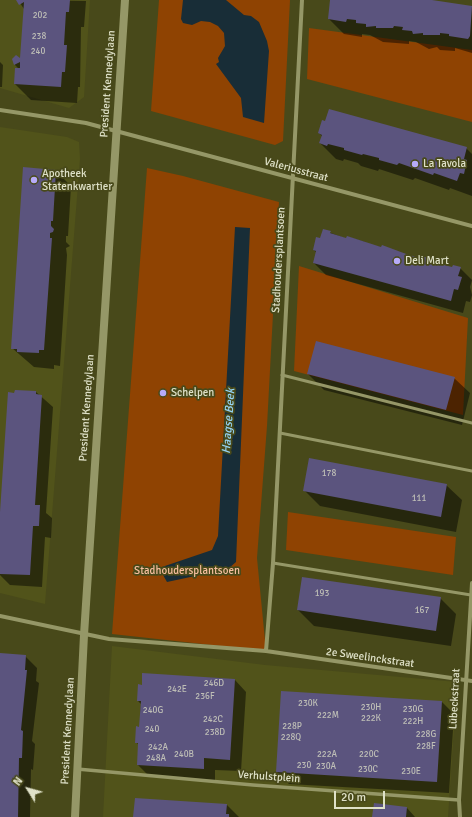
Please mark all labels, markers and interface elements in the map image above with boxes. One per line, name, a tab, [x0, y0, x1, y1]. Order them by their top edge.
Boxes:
house number: 202	[33, 11, 47, 21]
street label: President Kennedylaan	[98, 30, 118, 138]
house number: 238	[32, 32, 46, 42]
house number: 240	[31, 47, 45, 57]
street label: Valeriusstraat	[263, 155, 329, 185]
place label: La Tavola	[423, 157, 466, 171]
marker: La Tavola	[410, 159, 420, 169]
place label: Apotheek Statenkwartier	[42, 167, 112, 193]
marker: Apotheek Statenkwartier	[29, 175, 39, 185]
street label: Stadhoudersplantsoen	[270, 207, 288, 313]
place label: Deli Mart	[405, 254, 449, 268]
marker: Deli Mart	[392, 256, 402, 266]
street label: President Kennedylaan	[77, 354, 97, 462]
place label: Schelpen	[171, 386, 214, 400]
marker: Schelpen	[158, 388, 168, 398]
water label: Haagse Beek	[220, 388, 238, 454]
house number: 178	[322, 469, 336, 479]
house number: 111	[412, 494, 426, 504]
park label: Stadhoudersplantsoen	[134, 564, 240, 578]
house number: 193	[315, 589, 329, 599]
house number: 167	[415, 606, 429, 616]
street label: 2e Sweelinckstraat	[325, 645, 415, 671]
street label: Lübeckstraat	[447, 668, 463, 730]
street label: President Kennedylaan	[59, 677, 77, 785]
house number: 246D	[204, 679, 224, 689]
house number: 242E	[167, 685, 187, 695]
house number: 236F	[195, 692, 215, 702]
house number: 230K	[298, 699, 318, 709]
house number: 230H	[361, 703, 381, 713]
house number: 230G	[403, 705, 423, 715]
house number: 240G	[143, 706, 163, 716]
house number: 222M	[317, 711, 339, 721]
house number: 222K	[361, 714, 381, 724]
house number: 242C	[203, 715, 223, 725]
house number: 222H	[403, 717, 423, 727]
house number: 228P	[282, 722, 302, 732]
house number: 240	[145, 725, 159, 735]
house number: 238D	[205, 728, 225, 738]
house number: 228G	[416, 730, 436, 740]
house number: 228Q	[281, 733, 301, 743]
house number: 228F	[416, 742, 436, 752]
house number: 242A	[148, 743, 168, 753]
house number: 240B	[174, 750, 194, 760]
house number: 222A	[317, 750, 337, 760]
house number: 220C	[359, 750, 379, 760]
house number: 248A	[146, 754, 166, 764]
house number: 230	[297, 761, 311, 771]
house number: 230A	[316, 762, 336, 772]
house number: 230C	[358, 765, 378, 775]
house number: 230E	[401, 767, 421, 777]
street label: Verhulstplein	[237, 768, 301, 786]
north arrow	[8, 769, 48, 809]
text: N	[11, 775, 26, 788]
scale bar	[336, 783, 387, 809]
text: 20 m	[341, 790, 366, 805]

